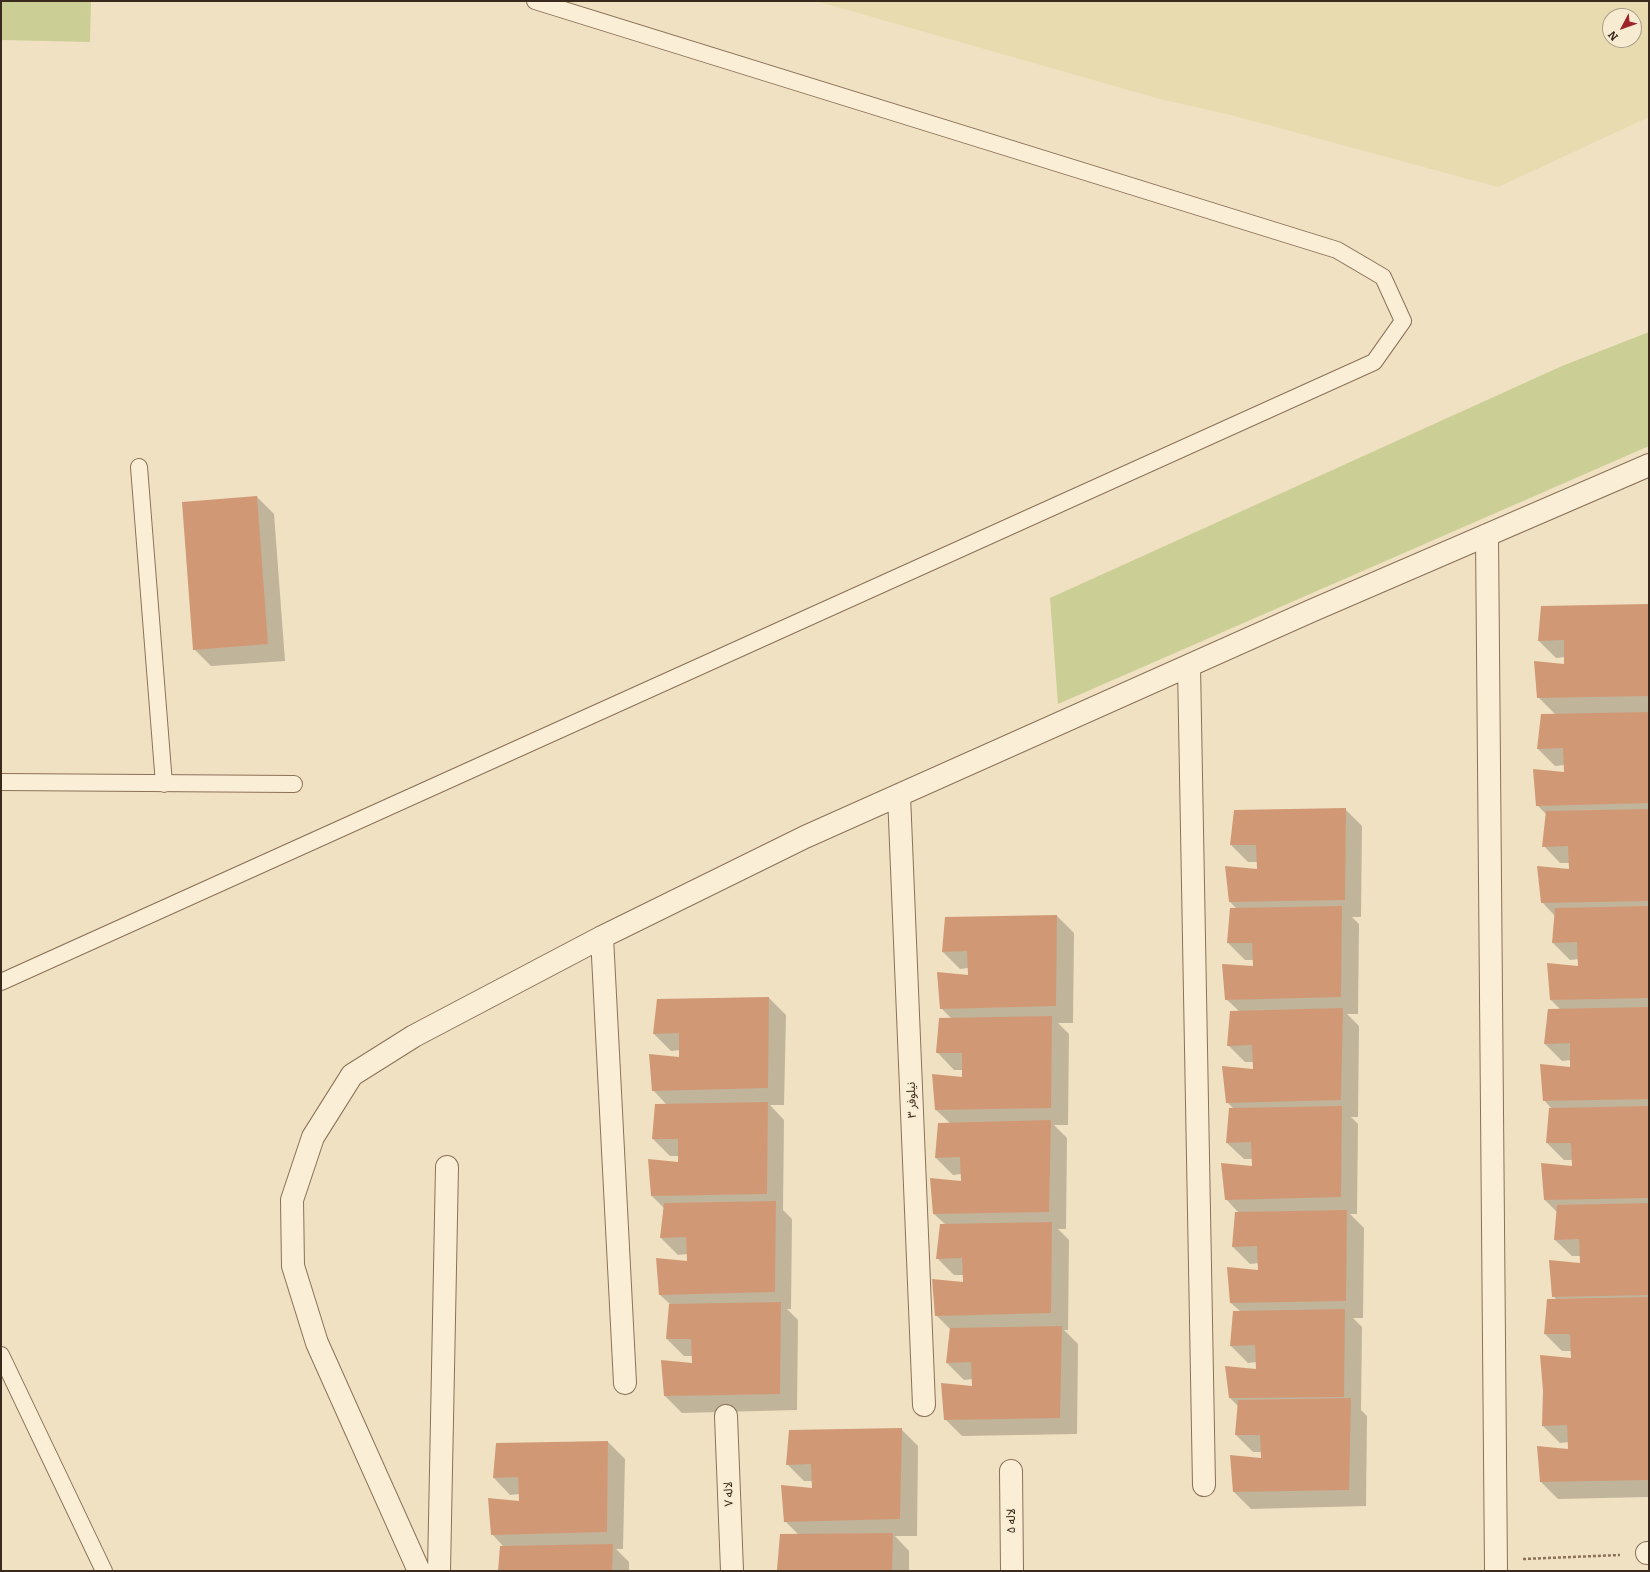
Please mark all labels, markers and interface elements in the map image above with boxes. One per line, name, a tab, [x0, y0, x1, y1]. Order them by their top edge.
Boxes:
north arrow	[1602, 8, 1642, 48]
text: N	[1606, 28, 1621, 43]
street label: نیلوفر ٣	[904, 1082, 920, 1118]
street label: لاله ٧	[721, 1481, 737, 1507]
street label: لاله ۵	[1005, 1508, 1019, 1534]

